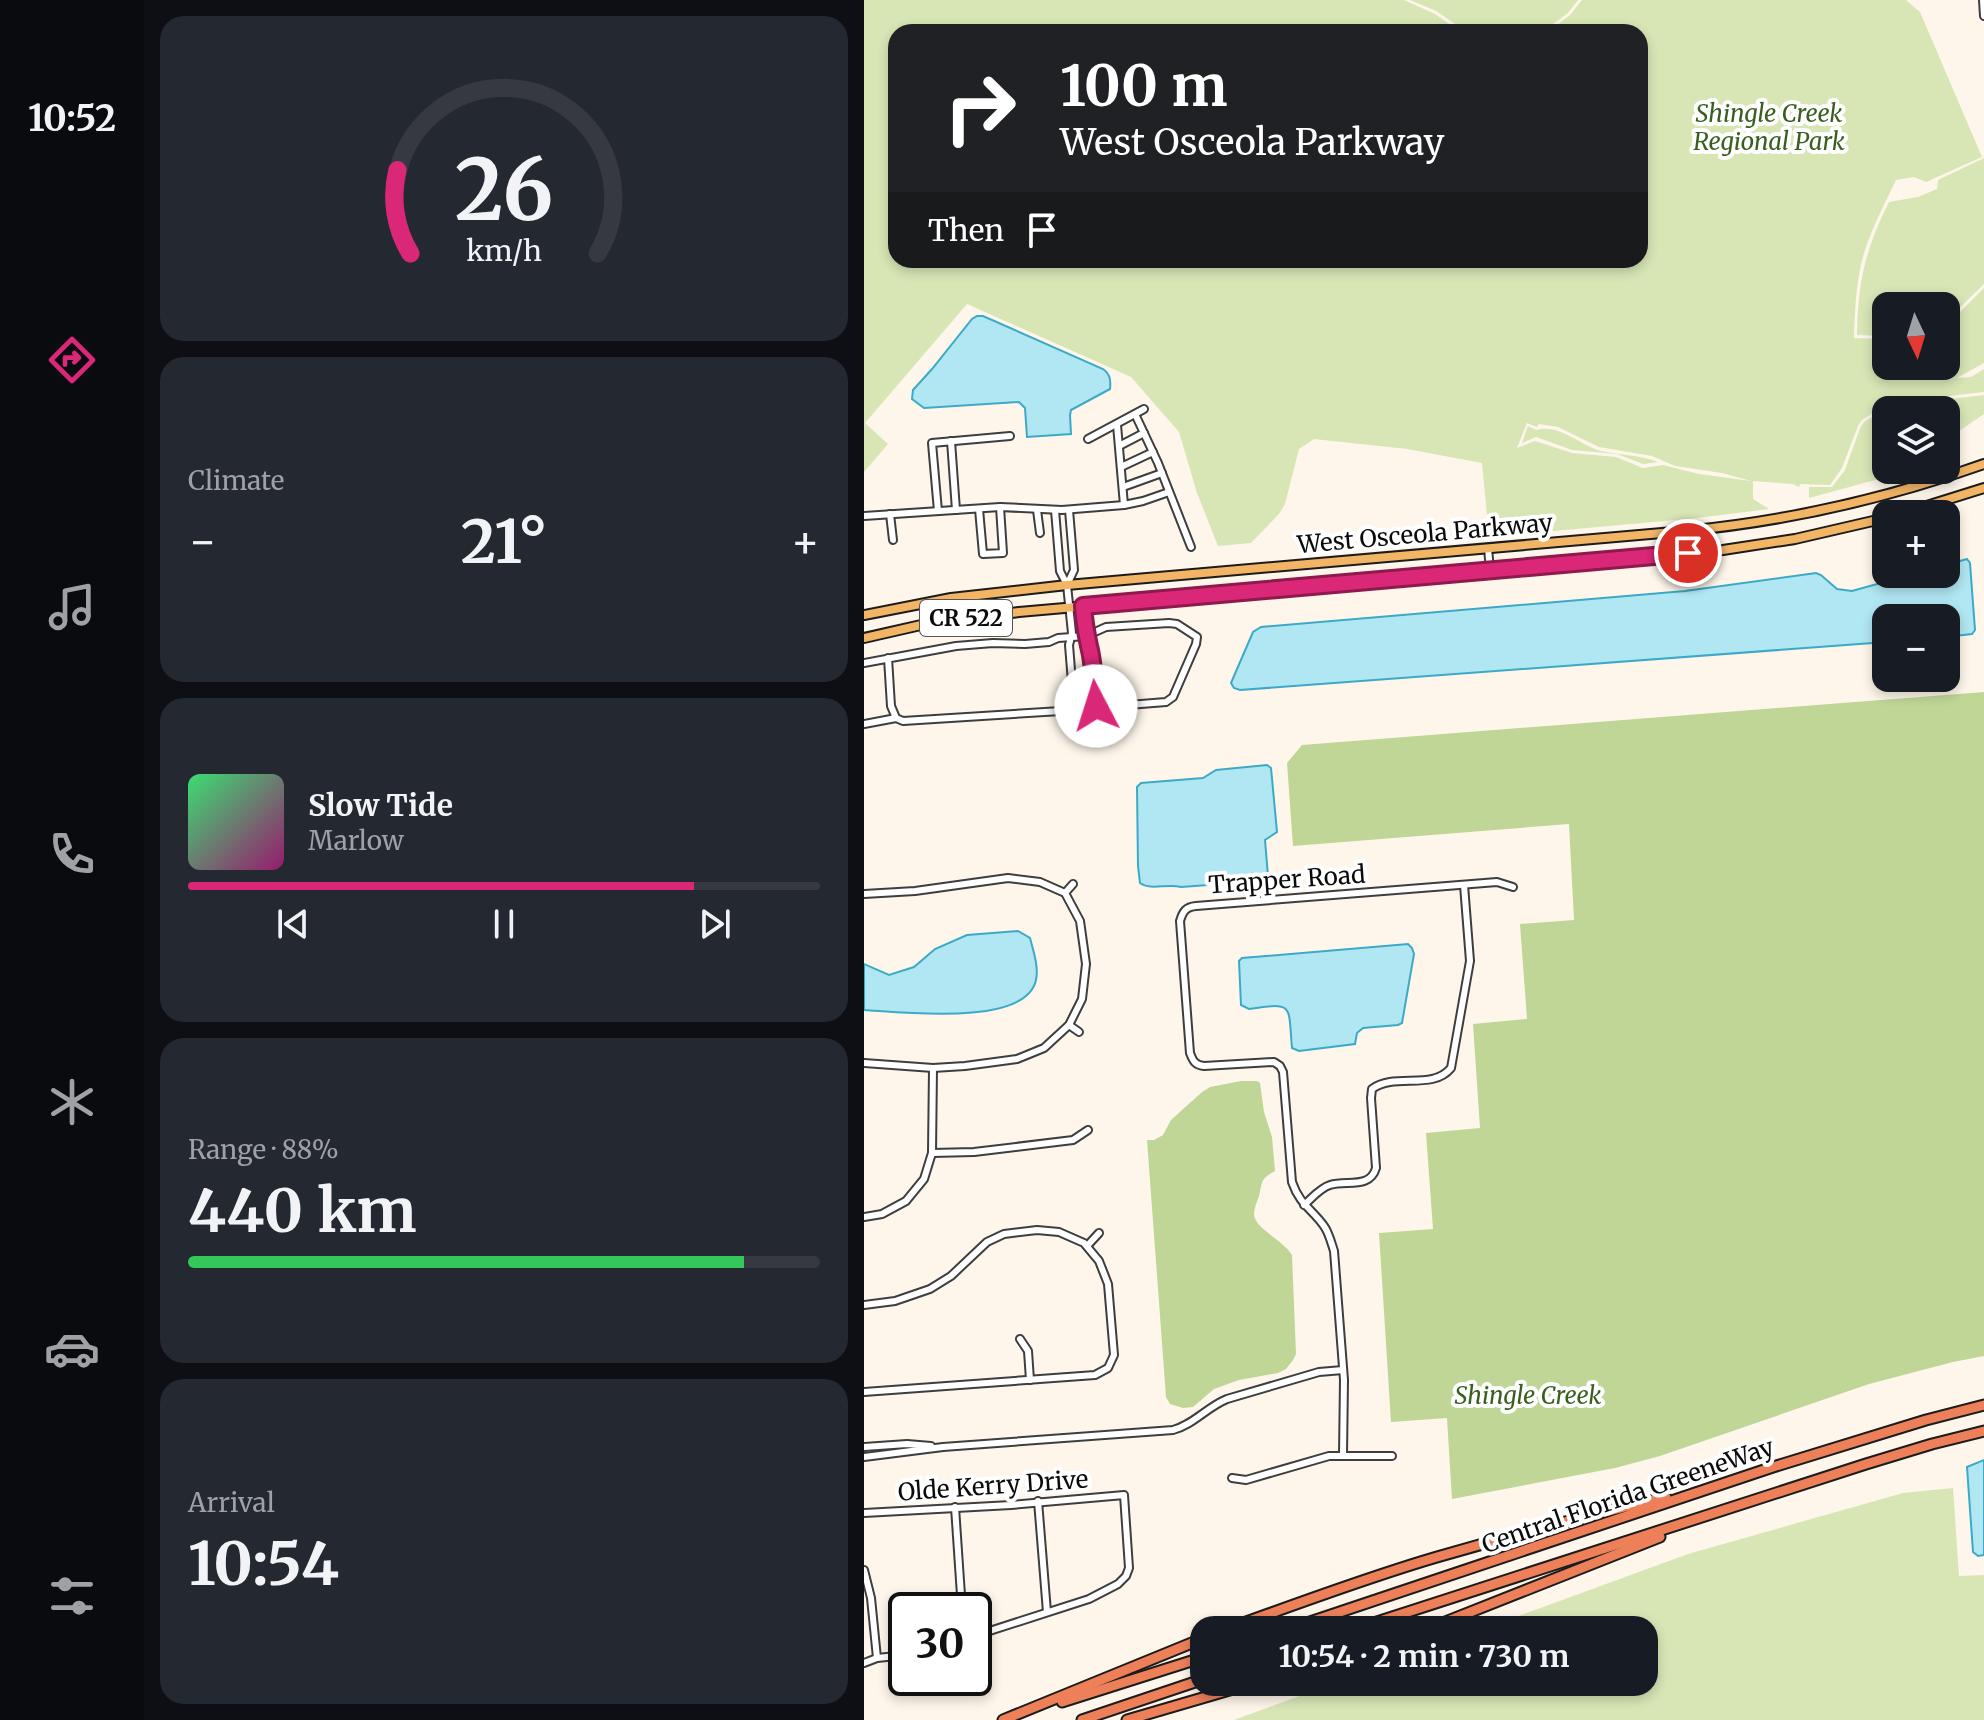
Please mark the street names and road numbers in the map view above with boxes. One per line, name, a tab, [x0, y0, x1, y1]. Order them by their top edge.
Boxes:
street label: West Osceola Parkway	[1295, 507, 1554, 560]
road number: CR 522	[920, 600, 1012, 636]
street label: Trapper Road	[1207, 859, 1366, 900]
street label: Central Florida GreeneWay	[1478, 1431, 1778, 1560]
street label: Olde Kerry Drive	[897, 1463, 1089, 1508]

